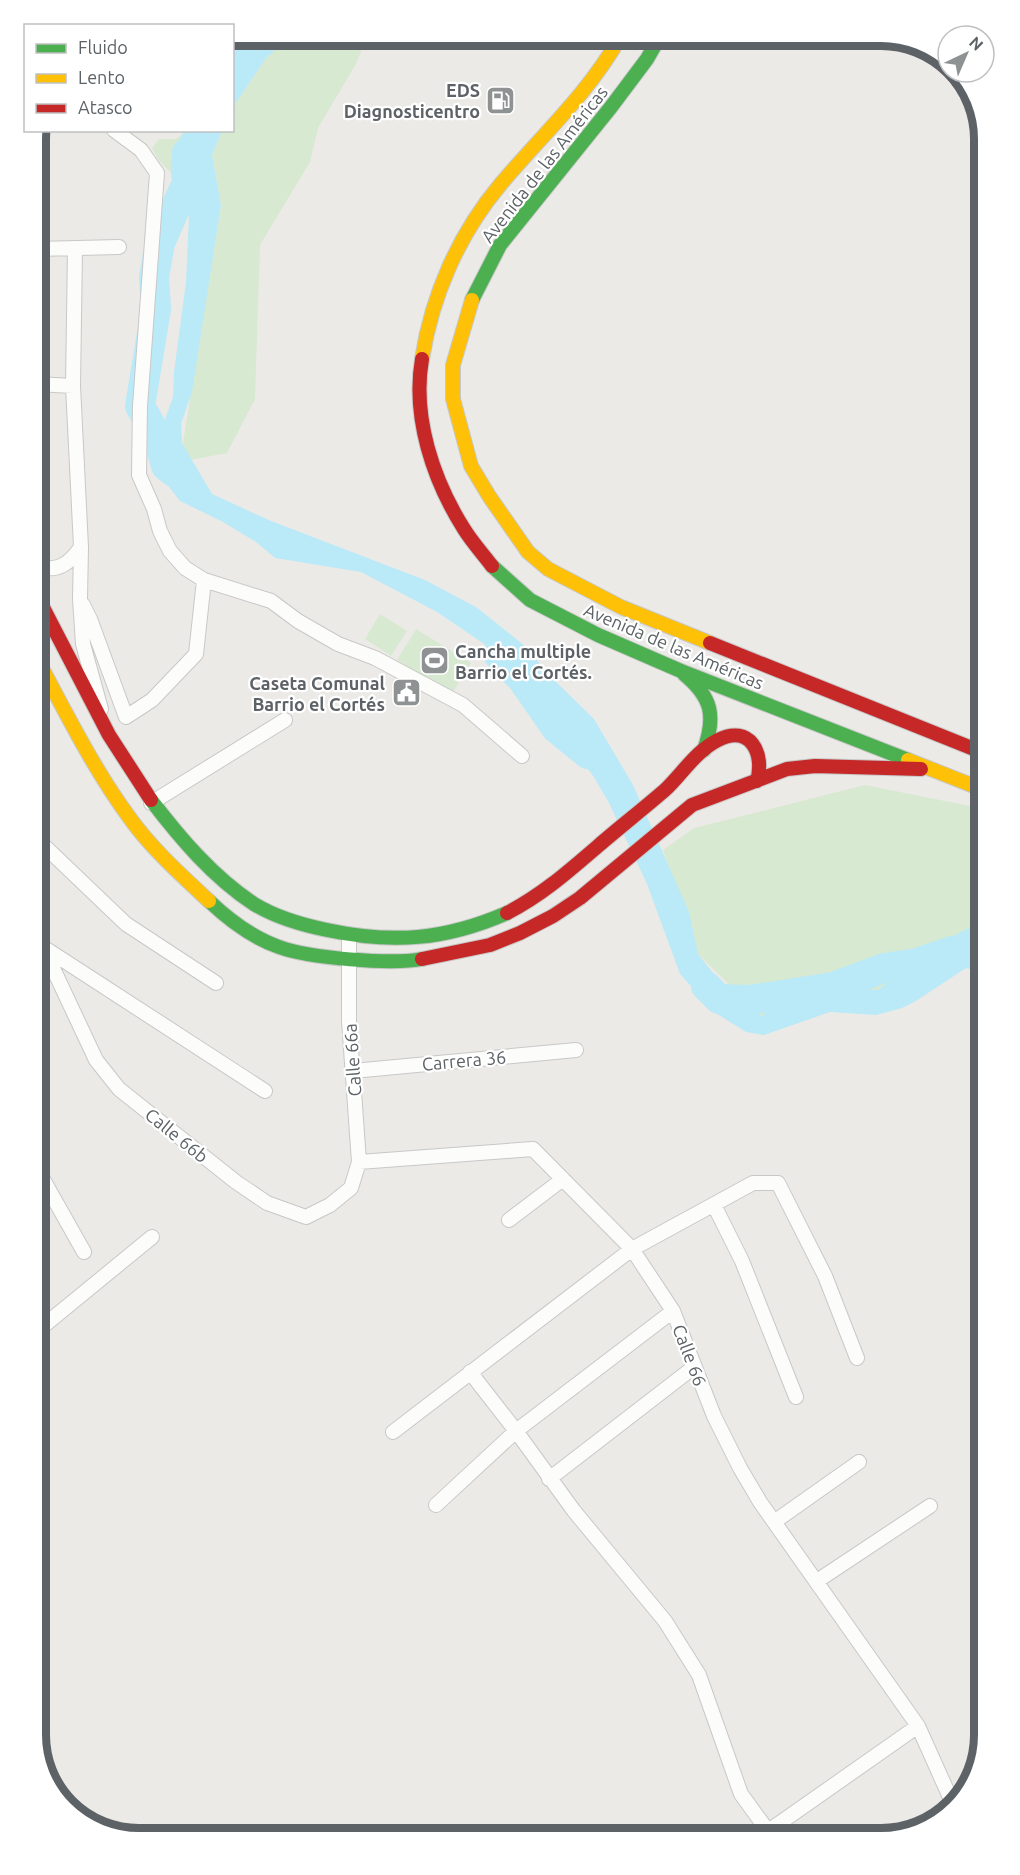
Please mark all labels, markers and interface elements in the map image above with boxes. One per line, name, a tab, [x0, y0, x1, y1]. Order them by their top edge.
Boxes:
legend	[24, 24, 234, 132]
north arrow	[936, 24, 996, 84]
text: N	[966, 33, 987, 54]
text: Fluido	[78, 37, 128, 57]
text: Lento	[78, 67, 125, 87]
place label: EDS Diagnosticentro	[344, 80, 480, 121]
street label: Avenida de las Américas	[477, 82, 611, 246]
fuel station icon: EDS Diagnosticentro	[485, 84, 517, 116]
text: Atasco	[78, 97, 133, 117]
street label: Avenida de las Américas	[581, 599, 767, 693]
place label: Cancha multiple Barrio el Cortés.	[455, 641, 592, 682]
sports icon: Cancha multiple Barrio el Cortés.	[418, 645, 450, 677]
place label: Caseta Comunal Barrio el Cortés	[249, 673, 386, 714]
public building icon: Caseta Comunal Barrio el Cortés	[390, 677, 422, 709]
street label: Calle 66a	[339, 1023, 365, 1097]
street label: Carrera 36	[421, 1046, 507, 1074]
street label: Calle 66b	[142, 1104, 212, 1166]
street label: Calle 66	[669, 1321, 711, 1389]

